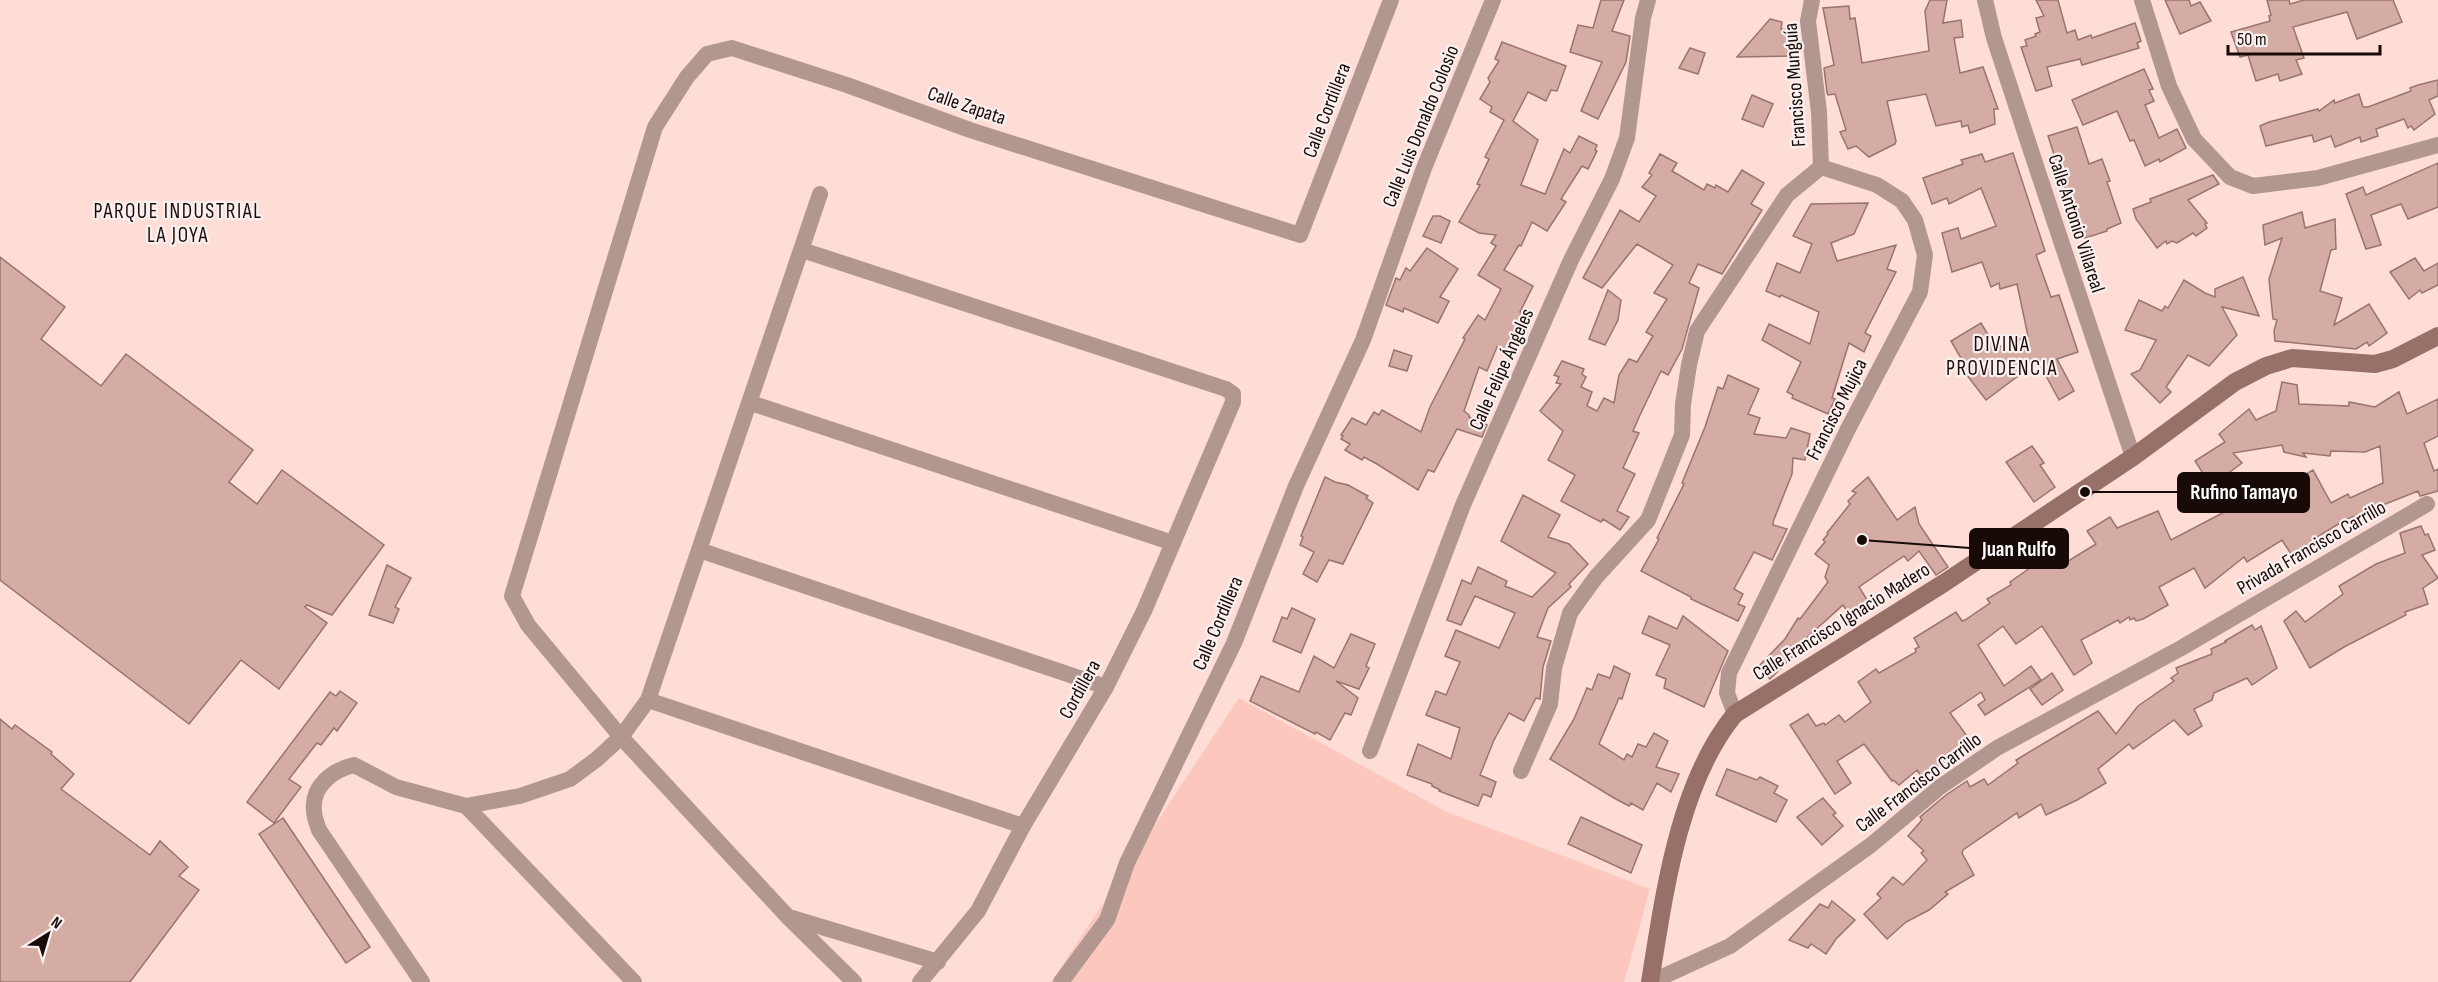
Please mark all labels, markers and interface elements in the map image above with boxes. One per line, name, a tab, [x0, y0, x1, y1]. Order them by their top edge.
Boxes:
scale bar	[2228, 18, 2380, 56]
street label: Francisco Munguía	[1779, 22, 1811, 148]
text: 50 m	[2237, 29, 2267, 50]
street label: Calle Luis Donaldo Colosio	[1377, 42, 1464, 211]
street label: Calle Cordillera	[1298, 60, 1356, 161]
street label: Calle Zapata	[924, 81, 1009, 131]
street label: Calle Antonio Villareal	[2042, 151, 2110, 296]
district label: PARQUE INDUSTRIAL LA JOYA	[94, 199, 262, 248]
street label: Calle Felipe Ángeles	[1464, 305, 1539, 434]
district label: DIVINA PROVIDENCIA	[1946, 332, 2058, 381]
street label: Francisco Mujica	[1801, 355, 1873, 464]
callout: Rufino Tamayo	[2178, 473, 2309, 512]
text: Rufino Tamayo	[2190, 480, 2298, 505]
street label: Privada Francisco Carrillo	[2233, 496, 2390, 600]
callout: Juan Rulfo	[1970, 529, 2068, 568]
text: Juan Rulfo	[1981, 537, 2056, 562]
street label: Calle Francisco Ignacio Madero	[1748, 558, 1935, 686]
street label: Calle Cordillera	[1187, 573, 1248, 674]
street label: Cordillera	[1054, 656, 1106, 723]
street label: Calle Francisco Carrillo	[1851, 728, 1986, 838]
north arrow	[18, 904, 78, 964]
text: N	[47, 913, 65, 933]

